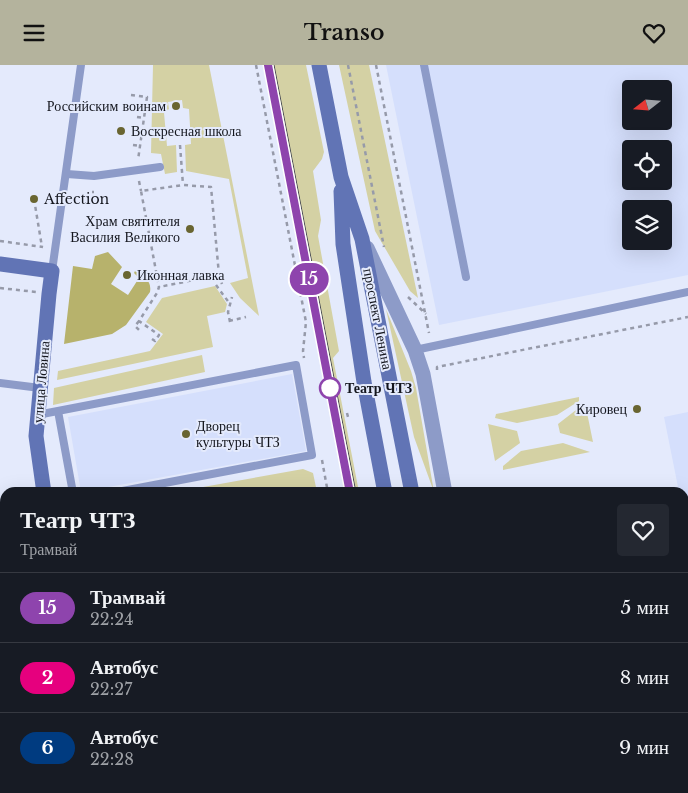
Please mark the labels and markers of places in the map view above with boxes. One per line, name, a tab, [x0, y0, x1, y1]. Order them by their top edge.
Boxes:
place label: Российским воинам	[47, 97, 166, 115]
marker: Российским воинам	[170, 100, 182, 112]
place label: Воскресная школа	[131, 122, 242, 140]
marker: Воскресная школа	[115, 125, 127, 137]
place label: Affection	[43, 190, 110, 208]
marker: Affection	[28, 193, 40, 205]
place label: Храм святителя Василия Великого	[70, 212, 181, 246]
marker: Храм святителя Василия Великого	[184, 223, 196, 235]
place label: Иконная лавка	[137, 266, 225, 284]
marker: Иконная лавка	[121, 269, 133, 281]
marker: Театр ЧТЗ	[319, 377, 341, 399]
place label: Театр ЧТЗ	[345, 379, 412, 397]
place label: Кировец	[576, 400, 627, 418]
marker: Кировец	[631, 403, 643, 415]
place label: Дворец культуры ЧТЗ	[196, 417, 280, 451]
marker: Дворец культуры ЧТЗ	[180, 428, 192, 440]

